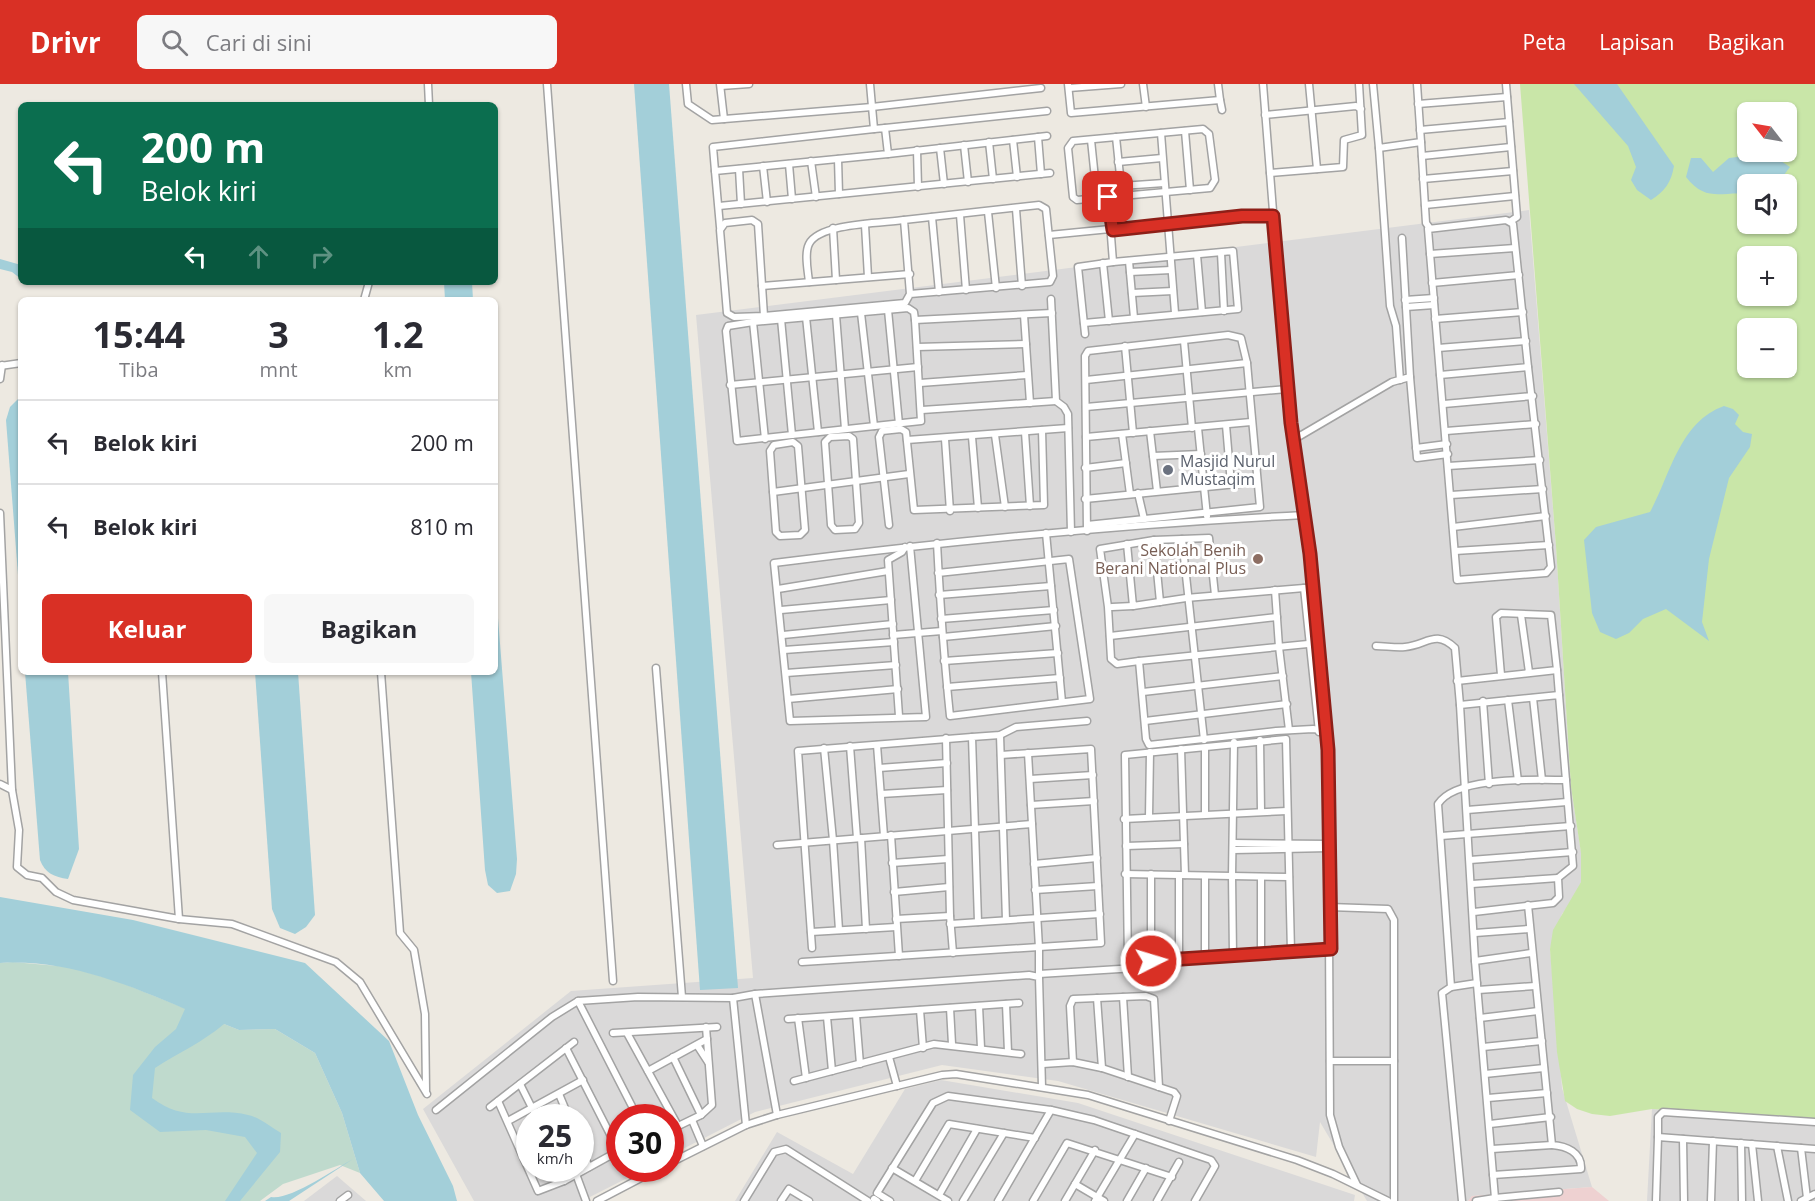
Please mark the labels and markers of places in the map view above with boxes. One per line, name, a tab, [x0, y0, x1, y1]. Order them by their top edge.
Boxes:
pin	[1082, 171, 1133, 222]
place label: Masjid Nurul Mustaqim	[1180, 450, 1275, 490]
marker: Masjid Nurul Mustaqim	[1161, 463, 1175, 477]
place label: Sekolah Benih Berani National Plus	[1095, 539, 1246, 579]
marker: Sekolah Benih Berani National Plus	[1251, 552, 1265, 566]

